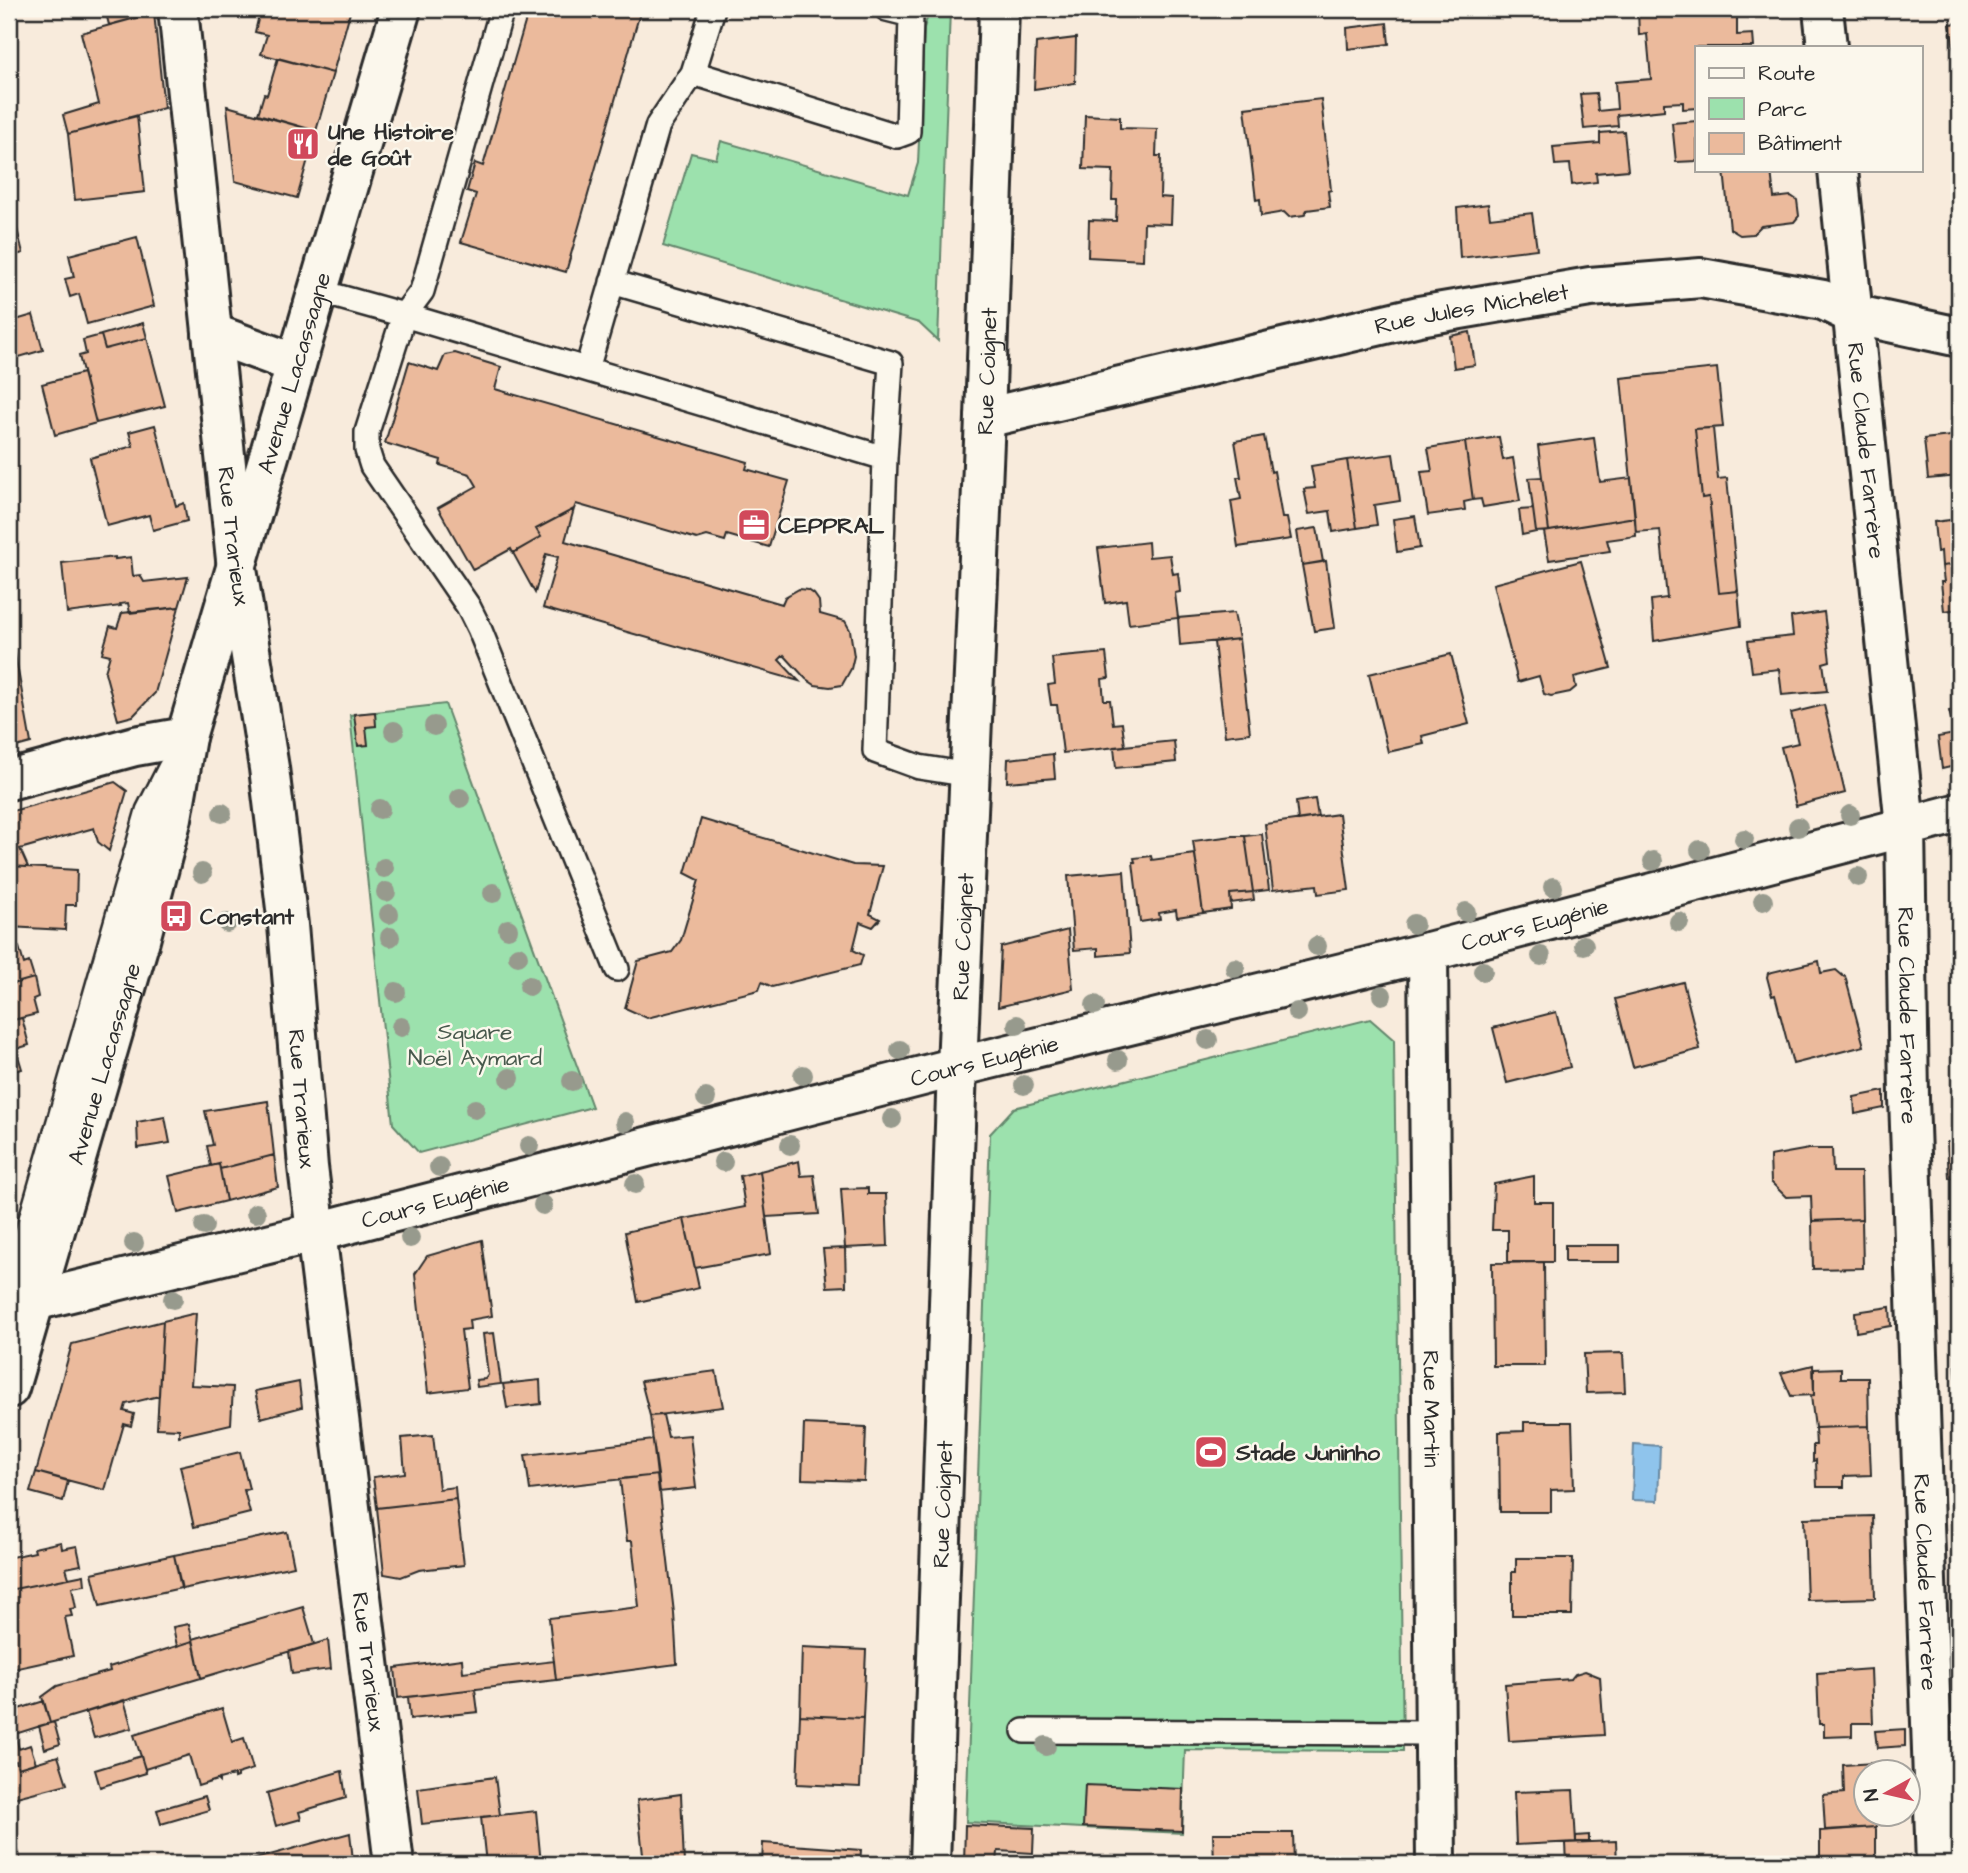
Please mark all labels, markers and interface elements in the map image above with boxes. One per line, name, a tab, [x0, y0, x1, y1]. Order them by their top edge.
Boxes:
legend	[1695, 46, 1923, 172]
text: Route	[1758, 59, 1815, 88]
text: Parc	[1758, 95, 1807, 124]
place label: Une Histoire de Goût	[327, 116, 454, 174]
restaurant icon: Une Histoire de Goût	[284, 125, 322, 163]
text: Bâtiment	[1758, 129, 1842, 158]
street label: Avenue Lacassagne	[250, 268, 339, 477]
street label: Rue Jules Michelet	[1372, 276, 1572, 343]
street label: Rue Coignet	[969, 306, 1006, 436]
street label: Rue Claude Farrère	[1839, 341, 1893, 560]
street label: Rue Trarieux	[209, 465, 258, 608]
office icon: CEPPRAL	[735, 506, 773, 544]
place label: CEPPRAL	[778, 510, 884, 542]
street label: Rue Coignet	[945, 871, 982, 1001]
street label: Cours Eugénie	[1458, 890, 1612, 960]
bus stop icon: Constant	[157, 897, 195, 935]
place label: Constant	[200, 901, 295, 933]
street label: Rue Claude Farrère	[1889, 907, 1925, 1125]
street label: Avenue Lacassagne	[60, 959, 149, 1168]
park label: Square Noël Aymard	[408, 1016, 542, 1075]
street label: Rue Trarieux	[280, 1028, 323, 1170]
street label: Cours Eugénie	[907, 1028, 1062, 1095]
street label: Cours Eugénie	[358, 1168, 513, 1237]
street label: Rue Martin	[1414, 1350, 1448, 1468]
sports icon: Stade Juninho	[1192, 1433, 1230, 1471]
place label: Stade Juninho	[1235, 1437, 1380, 1469]
street label: Rue Coignet	[925, 1439, 961, 1569]
street label: Rue Claude Farrère	[1905, 1473, 1945, 1691]
street label: Rue Trarieux	[344, 1590, 392, 1733]
north arrow	[1853, 1758, 1923, 1828]
text: N	[1857, 1787, 1886, 1803]

